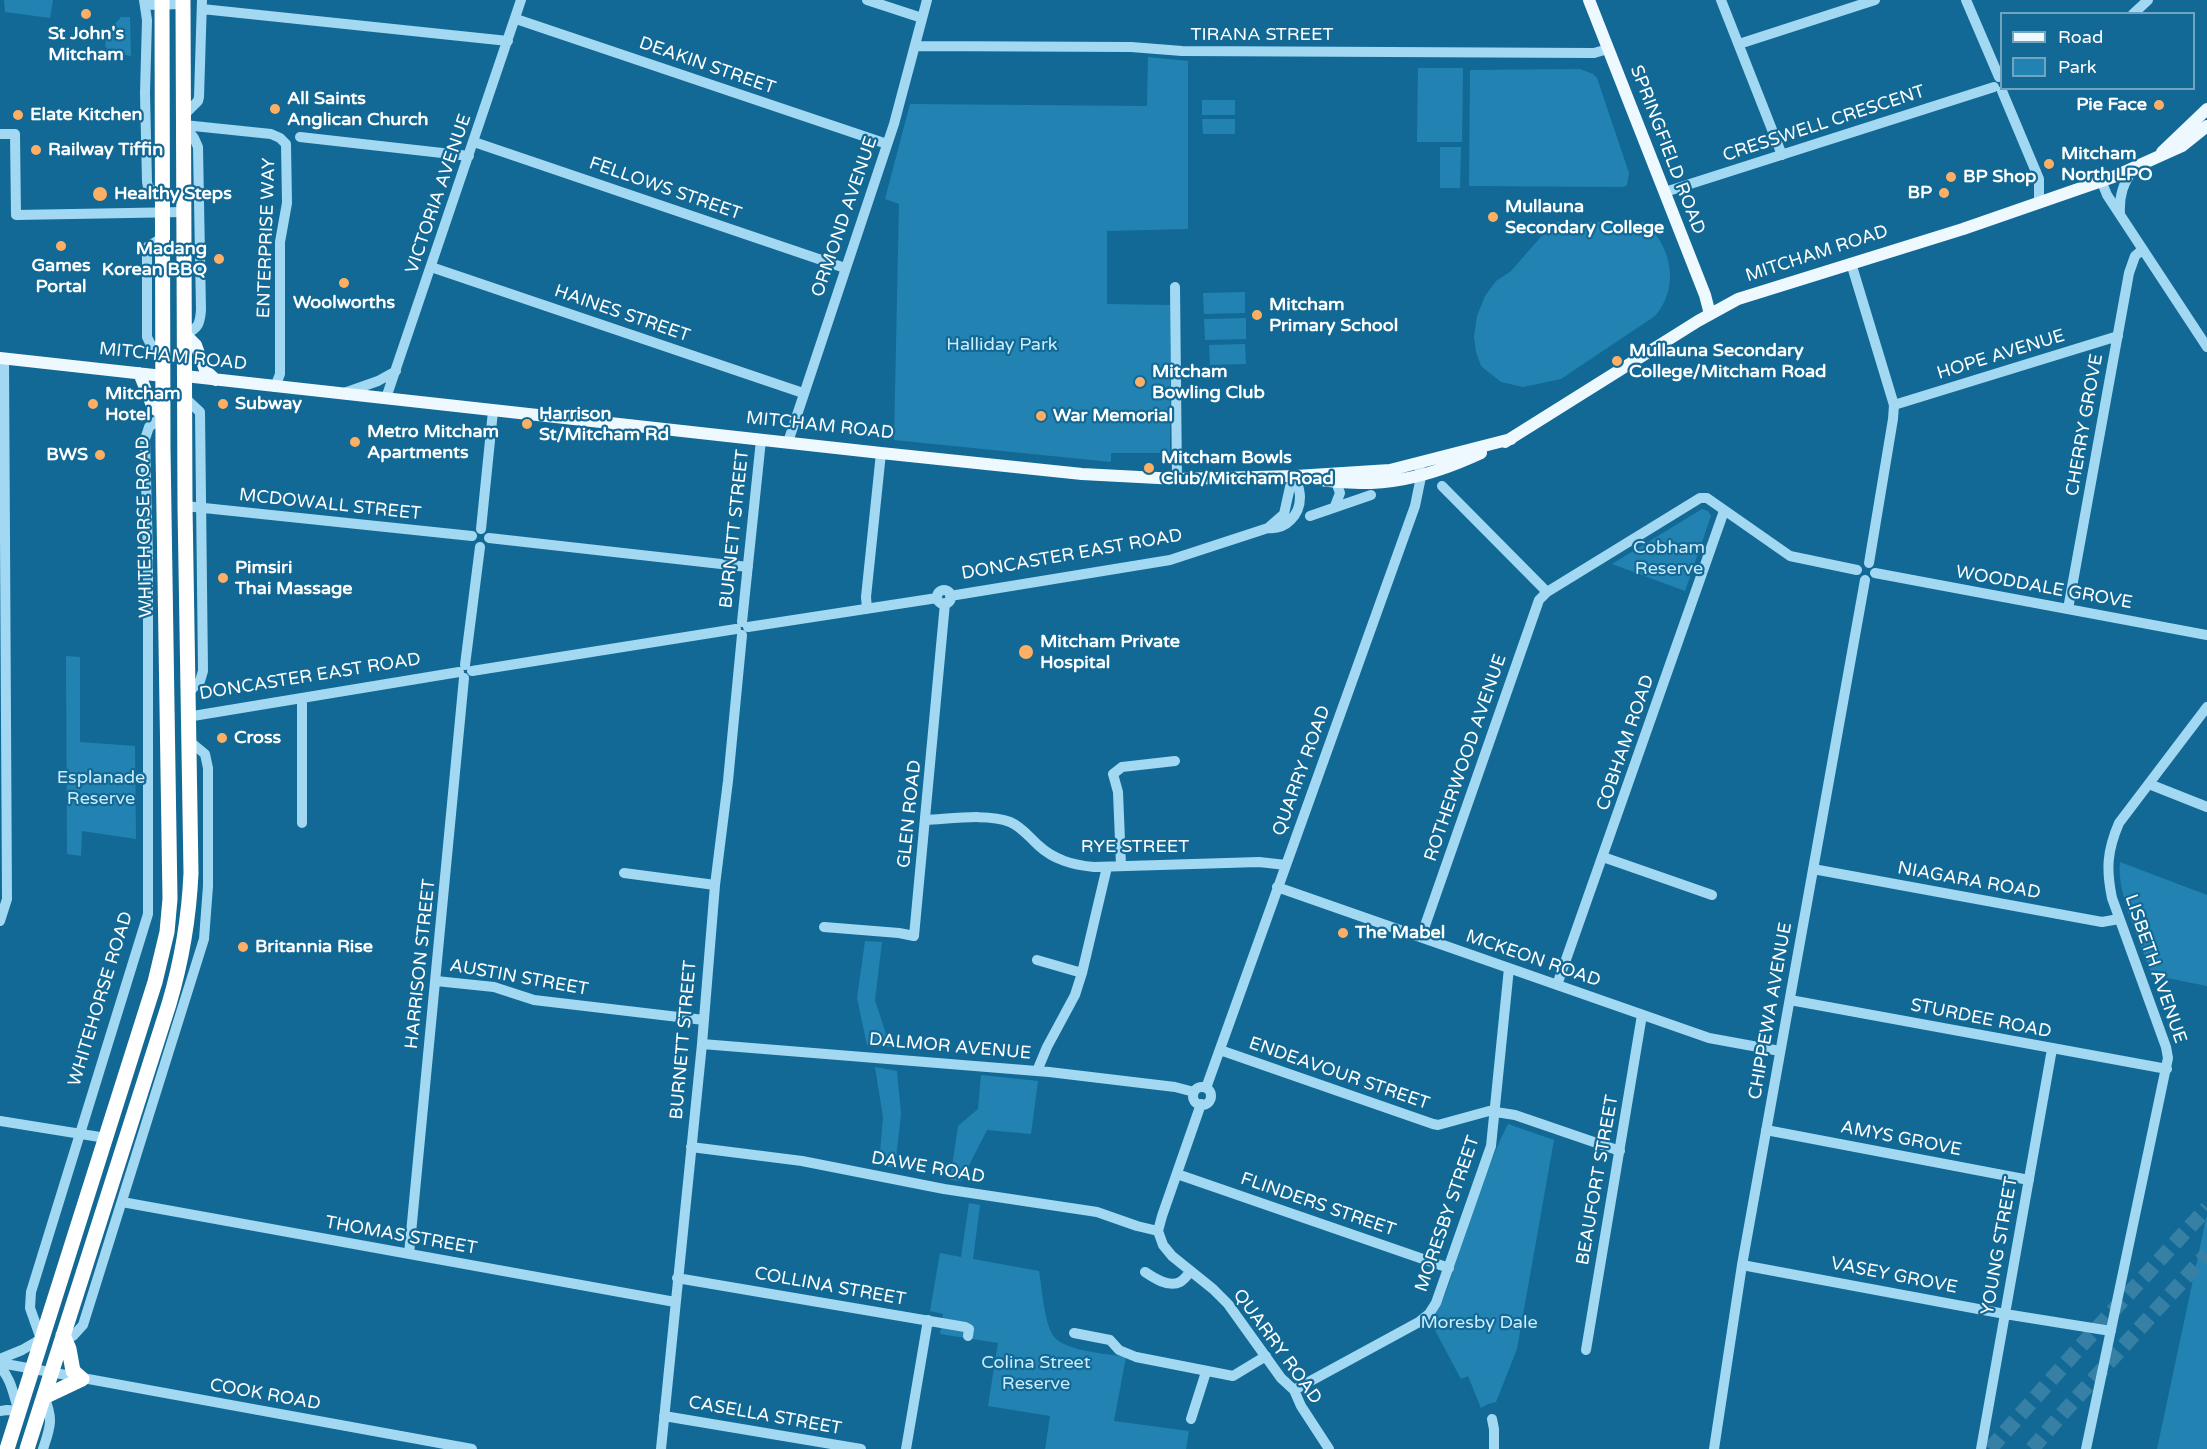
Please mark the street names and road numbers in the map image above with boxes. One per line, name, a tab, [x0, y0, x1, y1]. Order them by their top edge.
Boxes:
street label: TIRANA STREET	[1190, 24, 1334, 46]
street label: DEAKIN STREET	[636, 33, 778, 99]
street label: SPRINGFIELD ROAD	[1625, 62, 1709, 238]
street label: CRESSWELL CRESCENT	[1720, 81, 1928, 167]
street label: VICTORIA AVENUE	[402, 111, 476, 277]
street label: ORMOND AVENUE	[807, 134, 883, 300]
street label: FELLOWS STREET	[586, 153, 744, 225]
street label: ENTERPRISE WAY	[253, 157, 281, 319]
street label: MITCHAM ROAD	[1743, 221, 1891, 287]
street label: HAINES STREET	[551, 281, 693, 347]
street label: HOPE AVENUE	[1934, 325, 2068, 385]
street label: MITCHAM ROAD	[98, 338, 248, 376]
street label: CHERRY GROVE	[2062, 352, 2108, 498]
street label: MITCHAM ROAD	[745, 407, 895, 445]
street label: WHITEHORSE ROAD	[133, 436, 157, 618]
street label: BURNETT STREET	[716, 449, 754, 609]
street label: MCDOWALL STREET	[238, 485, 422, 525]
street label: DONCASTER EAST ROAD	[960, 525, 1184, 585]
street label: WOODDALE GROVE	[1954, 562, 2134, 614]
street label: DONCASTER EAST ROAD	[198, 649, 422, 705]
street label: ROTHERWOOD AVENUE	[1420, 652, 1512, 864]
street label: COBHAM ROAD	[1593, 672, 1659, 814]
street label: QUARRY ROAD	[1268, 703, 1336, 839]
street label: GLEN ROAD	[894, 759, 926, 869]
street label: RYE STREET	[1081, 836, 1189, 858]
street label: NIAGARA ROAD	[1896, 858, 2042, 904]
street label: HARRISON STREET	[401, 878, 441, 1050]
street label: LISBETH AVENUE	[2119, 892, 2191, 1046]
street label: WHITEHORSE ROAD	[64, 909, 138, 1089]
street label: CHIPPEWA AVENUE	[1745, 921, 1797, 1101]
street label: MCKEON ROAD	[1463, 926, 1603, 992]
street label: AUSTIN STREET	[448, 955, 590, 1001]
street label: BURNETT STREET	[666, 960, 702, 1120]
street label: STURDEE ROAD	[1909, 995, 2053, 1043]
street label: DALMOR AVENUE	[868, 1029, 1032, 1065]
street label: ENDEAVOUR STREET	[1246, 1033, 1432, 1115]
street label: BEAUFORT STREET	[1572, 1093, 1624, 1267]
street label: AMYS GROVE	[1839, 1117, 1963, 1161]
street label: MORESBY STREET	[1411, 1133, 1485, 1295]
street label: DAWE ROAD	[869, 1147, 987, 1189]
street label: FLINDERS STREET	[1238, 1168, 1398, 1242]
street label: YOUNG STREET	[1977, 1175, 2023, 1317]
street label: THOMAS STREET	[323, 1212, 479, 1260]
street label: VASEY GROVE	[1829, 1253, 1959, 1299]
street label: COLLINA STREET	[753, 1263, 907, 1311]
street label: QUARRY ROAD	[1228, 1285, 1326, 1409]
street label: COOK ROAD	[208, 1375, 322, 1415]
street label: CASELLA STREET	[687, 1392, 843, 1440]

